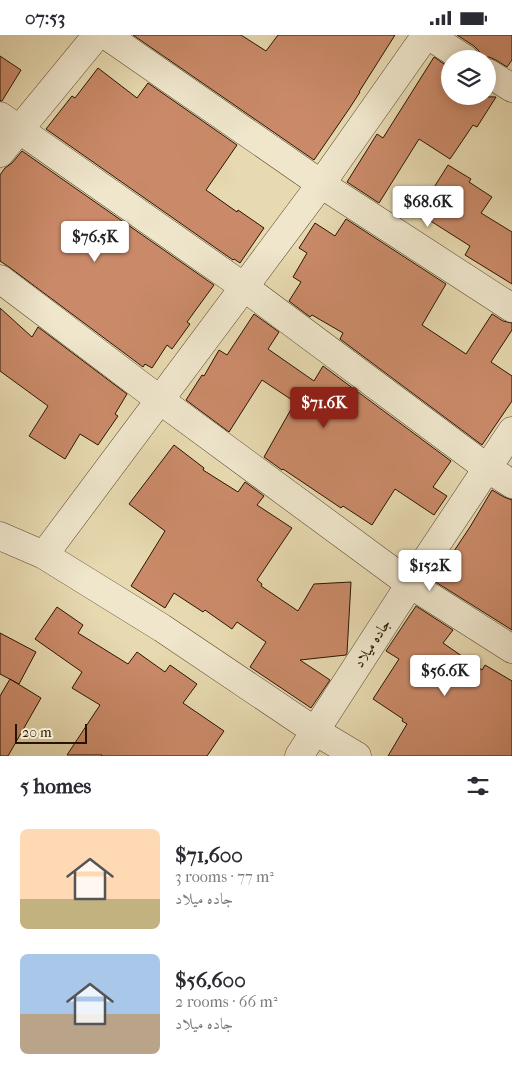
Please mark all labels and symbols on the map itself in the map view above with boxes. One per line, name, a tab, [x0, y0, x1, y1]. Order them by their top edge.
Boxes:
pin: $68.6K	[387, 185, 469, 228]
pin: $76.5K	[54, 221, 136, 263]
pin: $71.6K	[283, 387, 365, 429]
pin: $152K	[395, 549, 465, 592]
street label: جاده میلاد	[350, 615, 394, 671]
pin: $56.6K	[404, 655, 486, 697]
scale bar	[15, 721, 88, 744]

